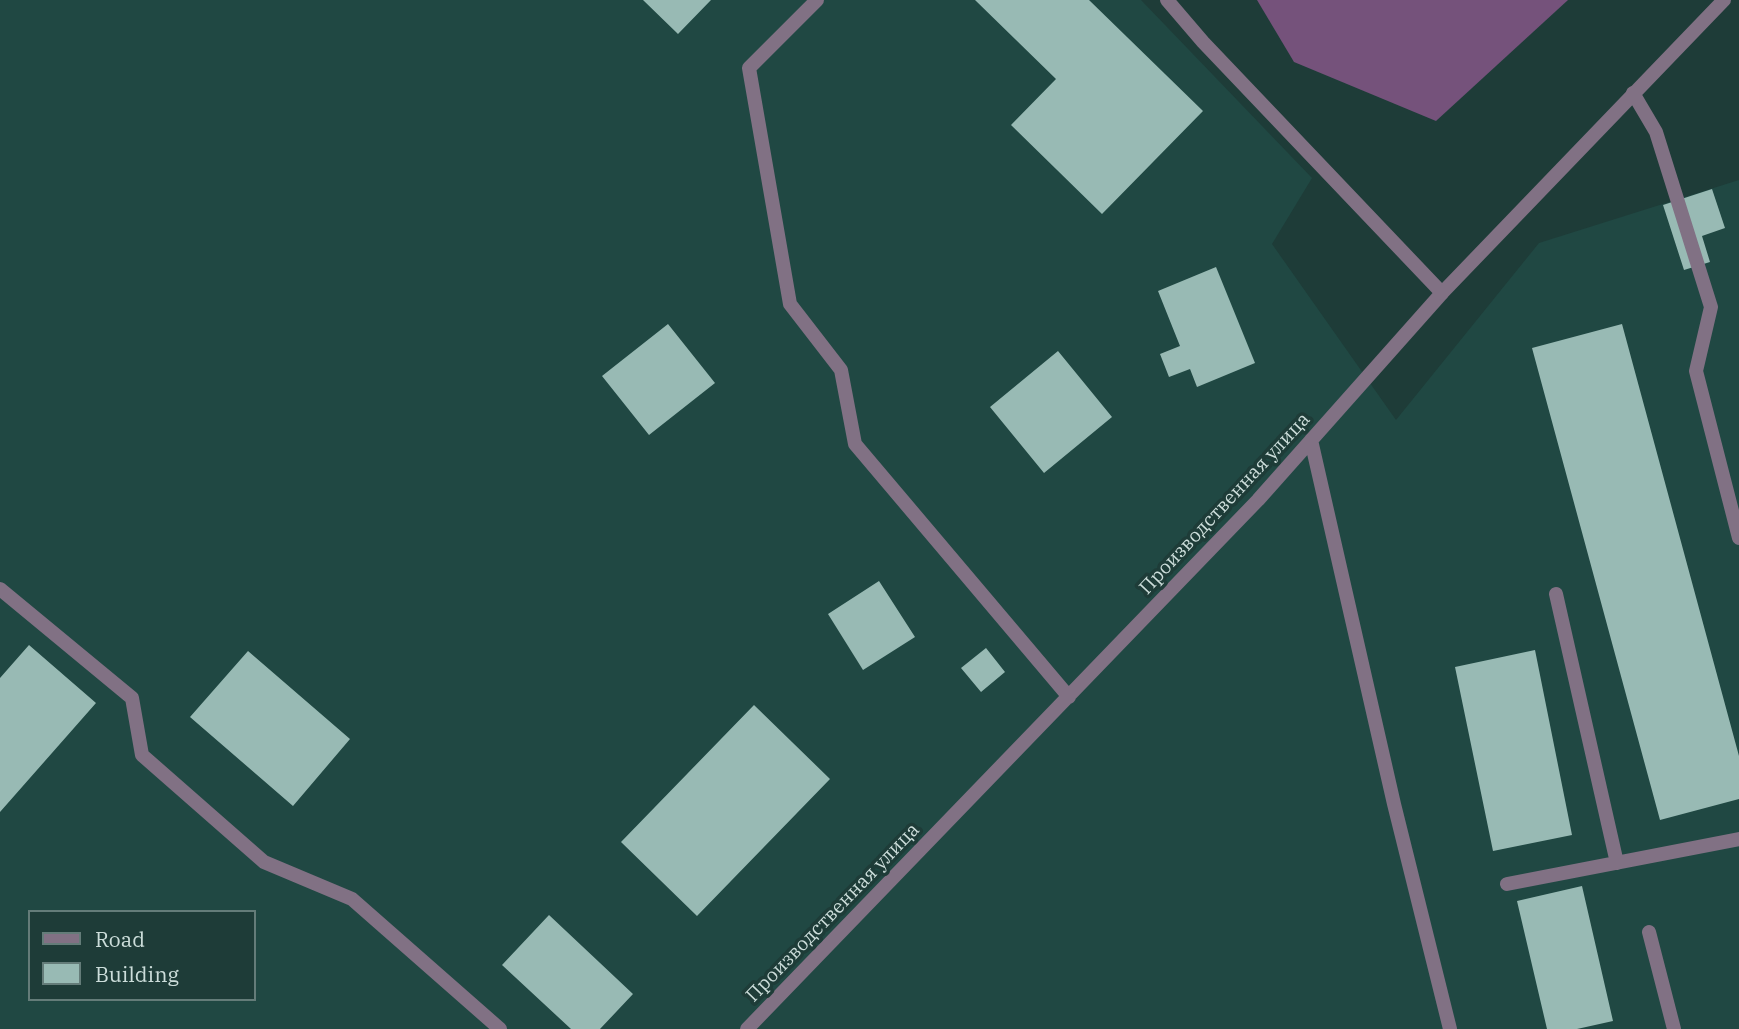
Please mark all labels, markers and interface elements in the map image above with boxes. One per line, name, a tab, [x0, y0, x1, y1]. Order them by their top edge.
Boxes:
street label: Производственная улица	[1135, 409, 1315, 599]
street label: Производственная улица	[741, 819, 925, 1007]
legend	[28, 910, 256, 1001]
text: Road	[95, 925, 145, 953]
text: Building	[95, 960, 179, 988]

